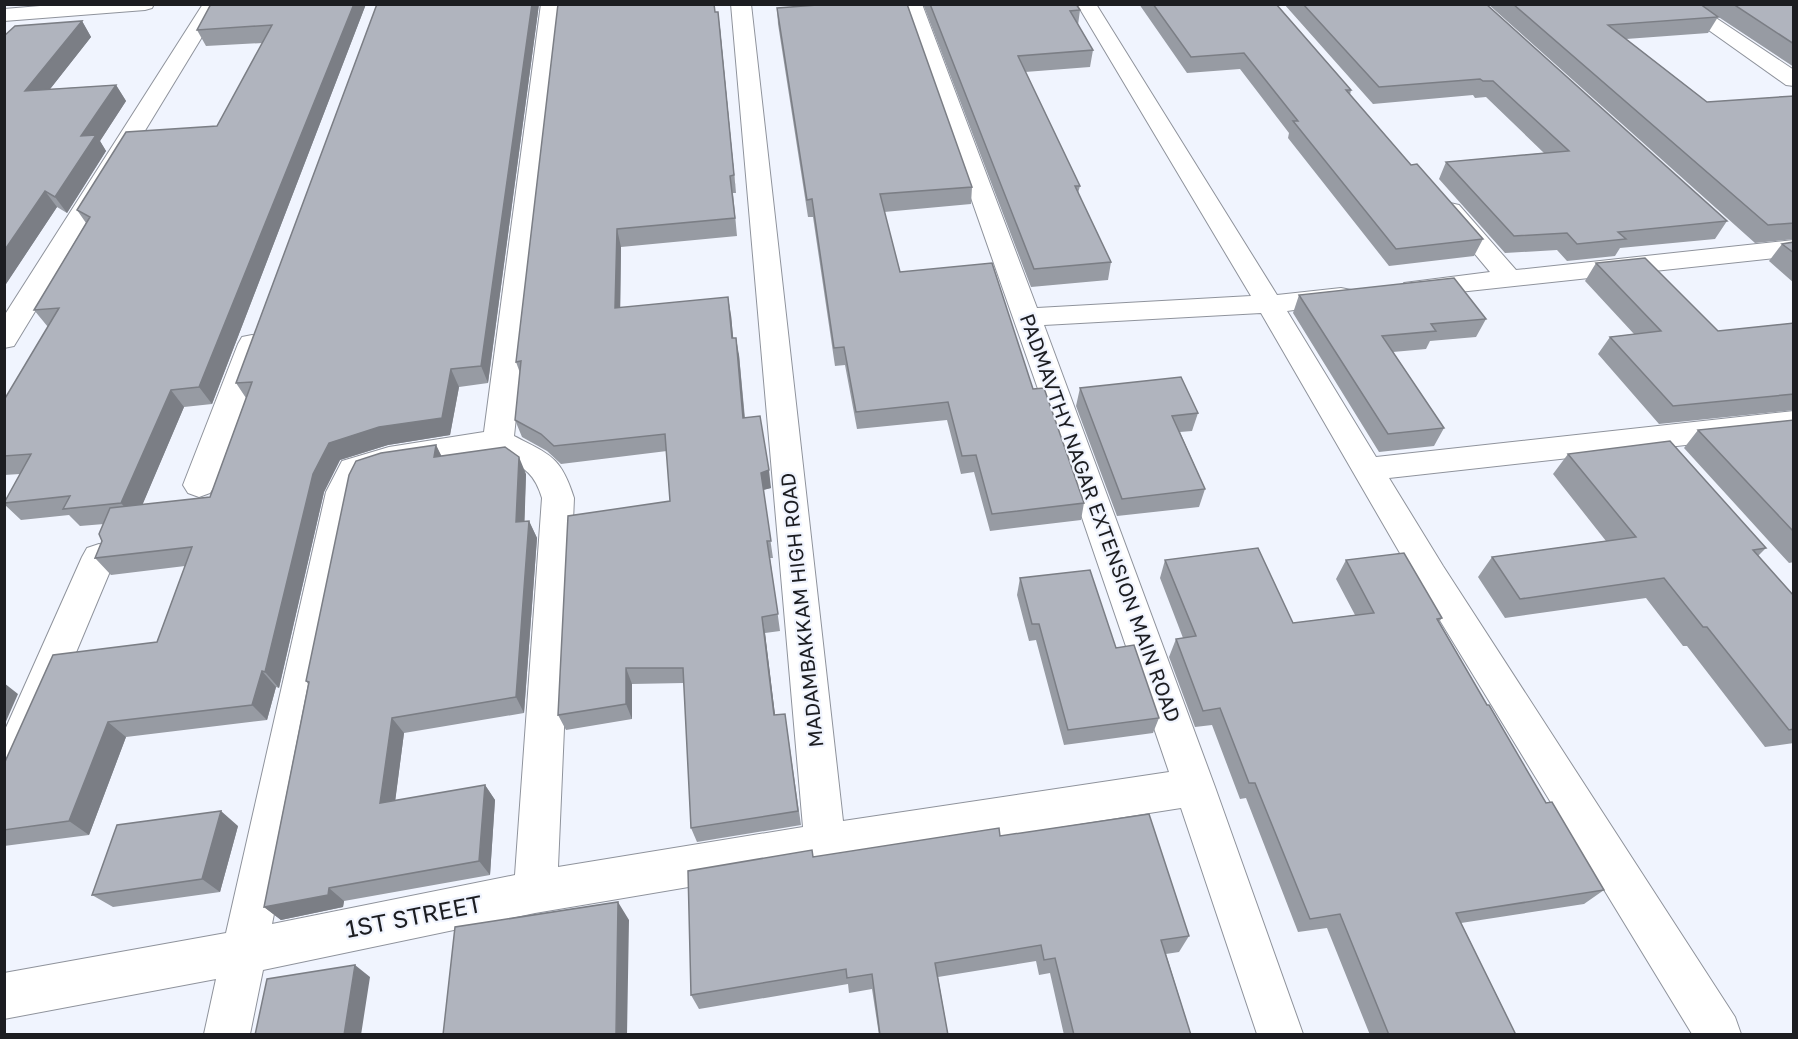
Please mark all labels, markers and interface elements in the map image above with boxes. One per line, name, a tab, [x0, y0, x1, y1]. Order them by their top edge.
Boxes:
street label: PADMAVTHY NAGAR EXTENSION MAIN ROAD	[1016, 310, 1186, 725]
street label: MADAMBAKKAM HIGH ROAD	[775, 472, 827, 749]
street label: 1ST STREET	[343, 888, 484, 943]

